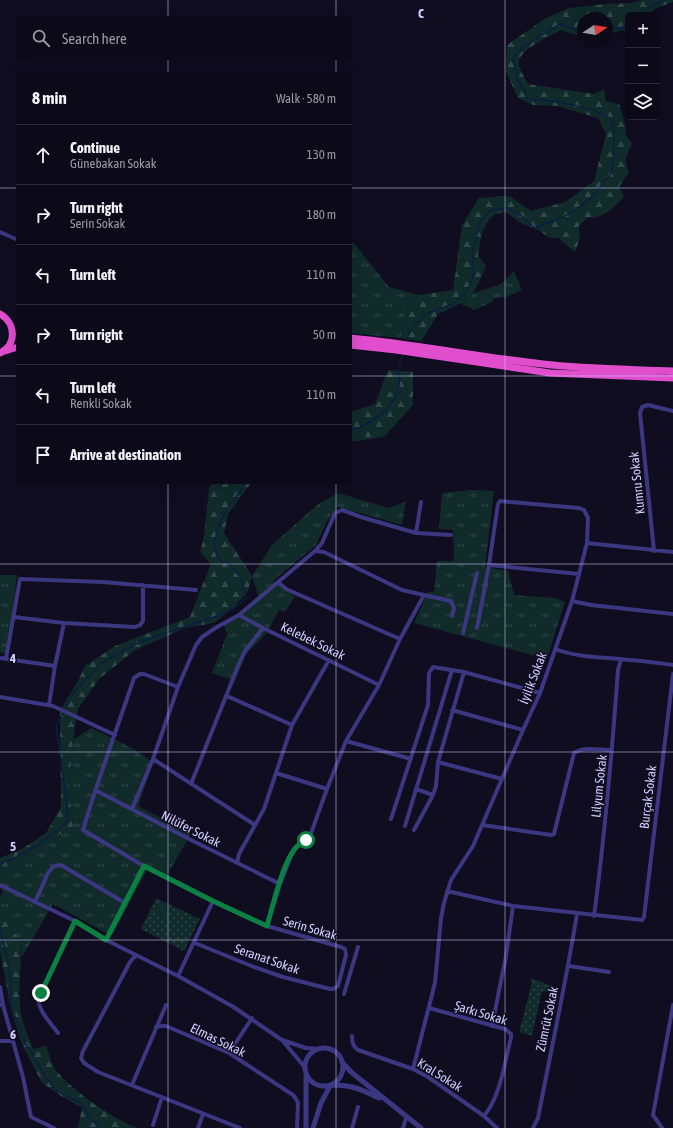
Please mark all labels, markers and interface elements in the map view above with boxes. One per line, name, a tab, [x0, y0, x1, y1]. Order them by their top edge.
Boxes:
text: C	[418, 6, 424, 21]
north arrow	[577, 12, 613, 48]
map controls	[625, 12, 661, 120]
button: +	[625, 12, 661, 48]
search box	[16, 16, 352, 60]
icon: search	[30, 27, 52, 49]
text: Search here	[62, 30, 127, 47]
button: −	[625, 48, 661, 84]
button: layers	[625, 84, 661, 120]
text: 8 min	[32, 88, 67, 108]
text: Walk · 580 m	[276, 91, 336, 106]
text: Continue	[70, 139, 120, 156]
icon: ahead	[32, 144, 54, 166]
text: 130 m	[307, 147, 336, 162]
text: Günebakan Sokak	[70, 156, 157, 171]
text: Turn right	[70, 199, 123, 216]
icon: right	[32, 204, 54, 226]
text: 180 m	[307, 207, 336, 222]
text: Serin Sokak	[70, 216, 125, 231]
icon: left	[32, 264, 54, 286]
text: Turn left	[70, 266, 116, 283]
text: 110 m	[307, 267, 336, 282]
icon: right	[32, 324, 54, 346]
text: Turn right	[70, 326, 123, 343]
text: 50 m	[313, 327, 336, 342]
text: Turn left	[70, 379, 116, 396]
icon: left	[32, 384, 54, 406]
text: 110 m	[307, 387, 336, 402]
text: Renkli Sokak	[70, 396, 132, 411]
icon: arrive	[32, 444, 54, 466]
text: Arrive at destination	[70, 446, 181, 463]
street label: Kumru Sokak	[626, 451, 648, 515]
street label: Kelebek Sokak	[278, 619, 348, 663]
street label: İyilik Sokak	[516, 650, 550, 706]
text: 4	[9, 651, 16, 666]
street label: Lilyum Sokak	[588, 754, 610, 818]
street label: Burçak Sokak	[637, 764, 659, 830]
street label: Nilüfer Sokak	[159, 808, 223, 850]
route start	[297, 831, 315, 849]
text: 5	[10, 839, 16, 854]
street label: Serin Sokak	[281, 913, 339, 943]
street label: Seranat Sokak	[232, 941, 302, 977]
route end	[32, 984, 50, 1002]
street label: Zümrüt Sokak	[533, 985, 561, 1053]
street label: Şarkı Sokak	[453, 998, 510, 1028]
street label: Elmas Sokak	[188, 1020, 248, 1060]
text: 6	[10, 1027, 16, 1042]
street label: Kral Sokak	[415, 1055, 466, 1095]

